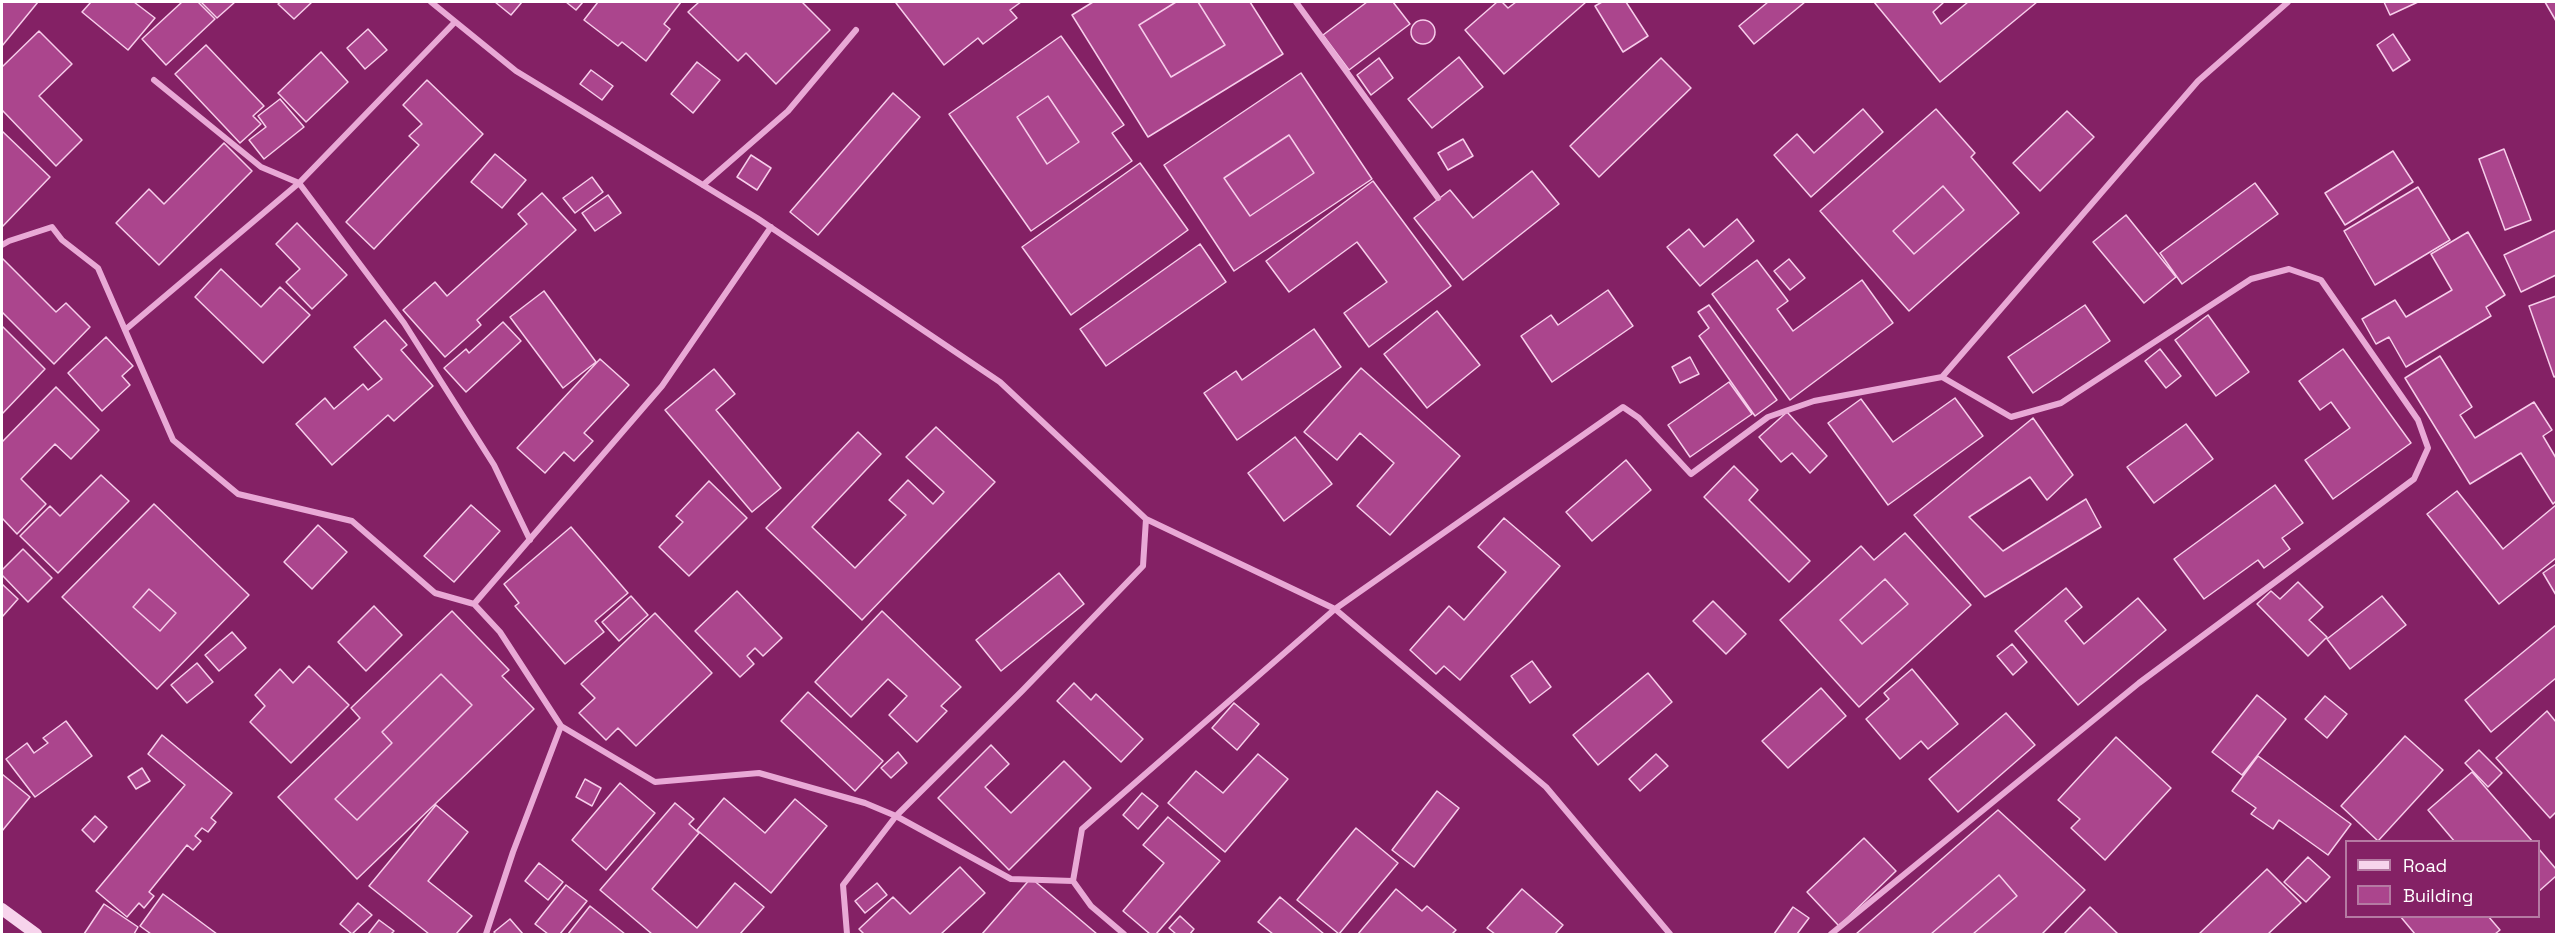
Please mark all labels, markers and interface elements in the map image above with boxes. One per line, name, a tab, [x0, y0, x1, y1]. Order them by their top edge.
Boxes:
legend	[2345, 840, 2540, 918]
text: Road	[2403, 854, 2447, 877]
text: Building	[2403, 884, 2473, 907]

